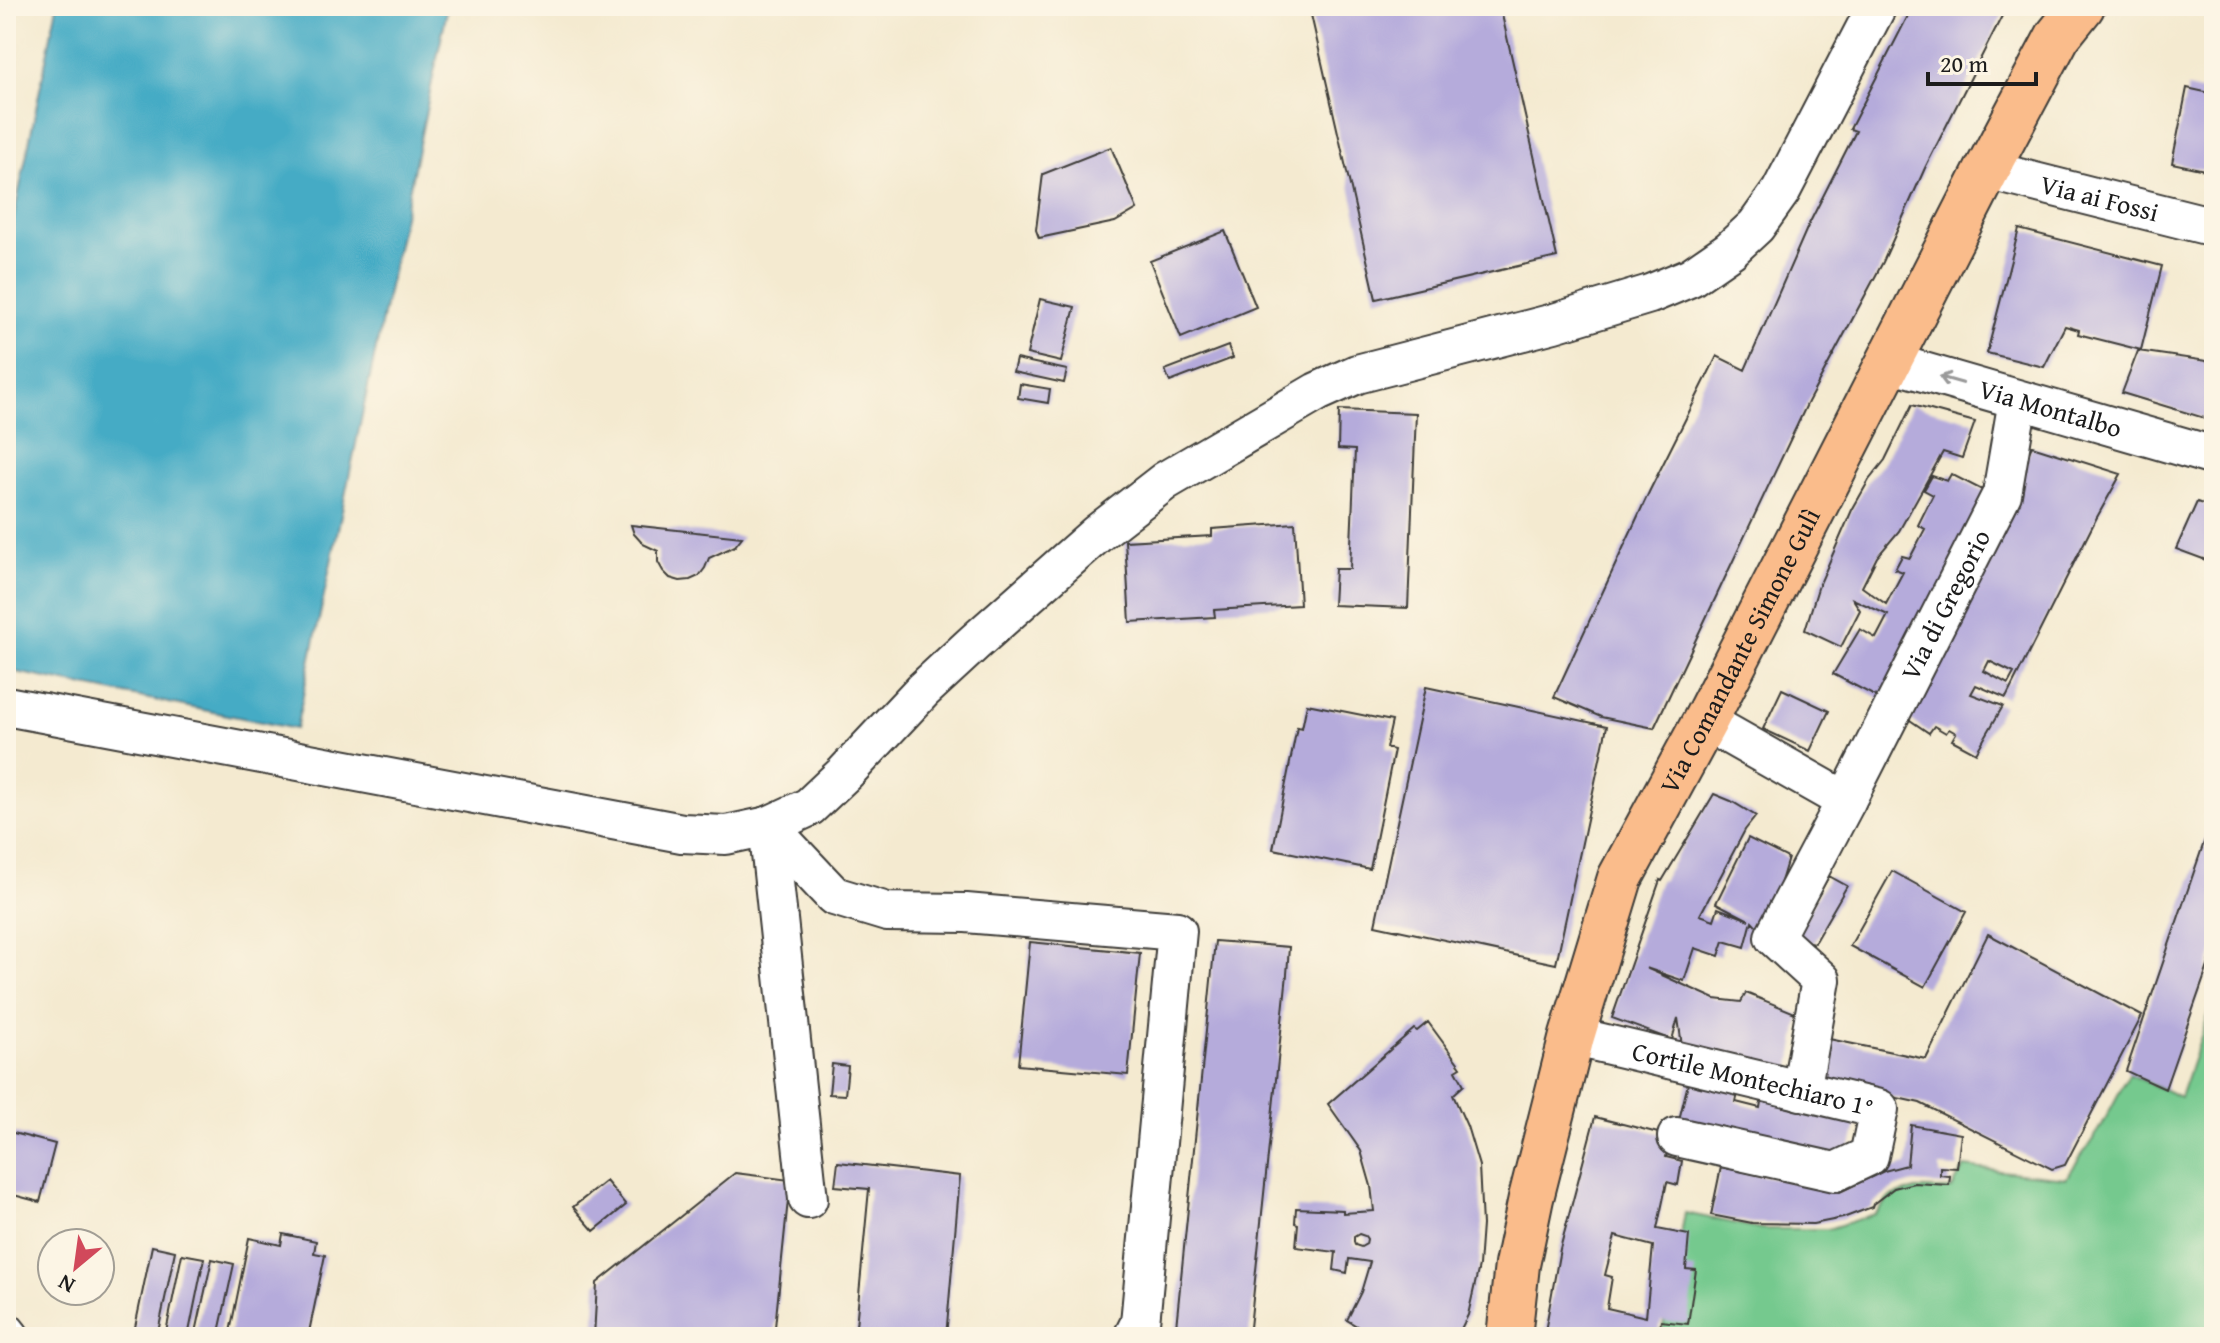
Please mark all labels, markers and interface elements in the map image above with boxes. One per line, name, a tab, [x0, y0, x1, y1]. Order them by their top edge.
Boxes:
scale bar	[1928, 36, 2036, 86]
text: 20 m	[1940, 46, 1988, 81]
street label: Via ai Fossi	[2036, 164, 2163, 231]
street label: Via Montalbo	[1974, 369, 2127, 447]
one-way arrow	[1938, 372, 1964, 387]
street label: Via Comandante Simone Gulì	[1649, 501, 1830, 801]
street label: Via di Gregorio	[1891, 522, 2000, 687]
street label: Cortile Montechiaro 1°	[1628, 1031, 1878, 1126]
north arrow	[36, 1227, 116, 1307]
text: N	[52, 1267, 80, 1302]

